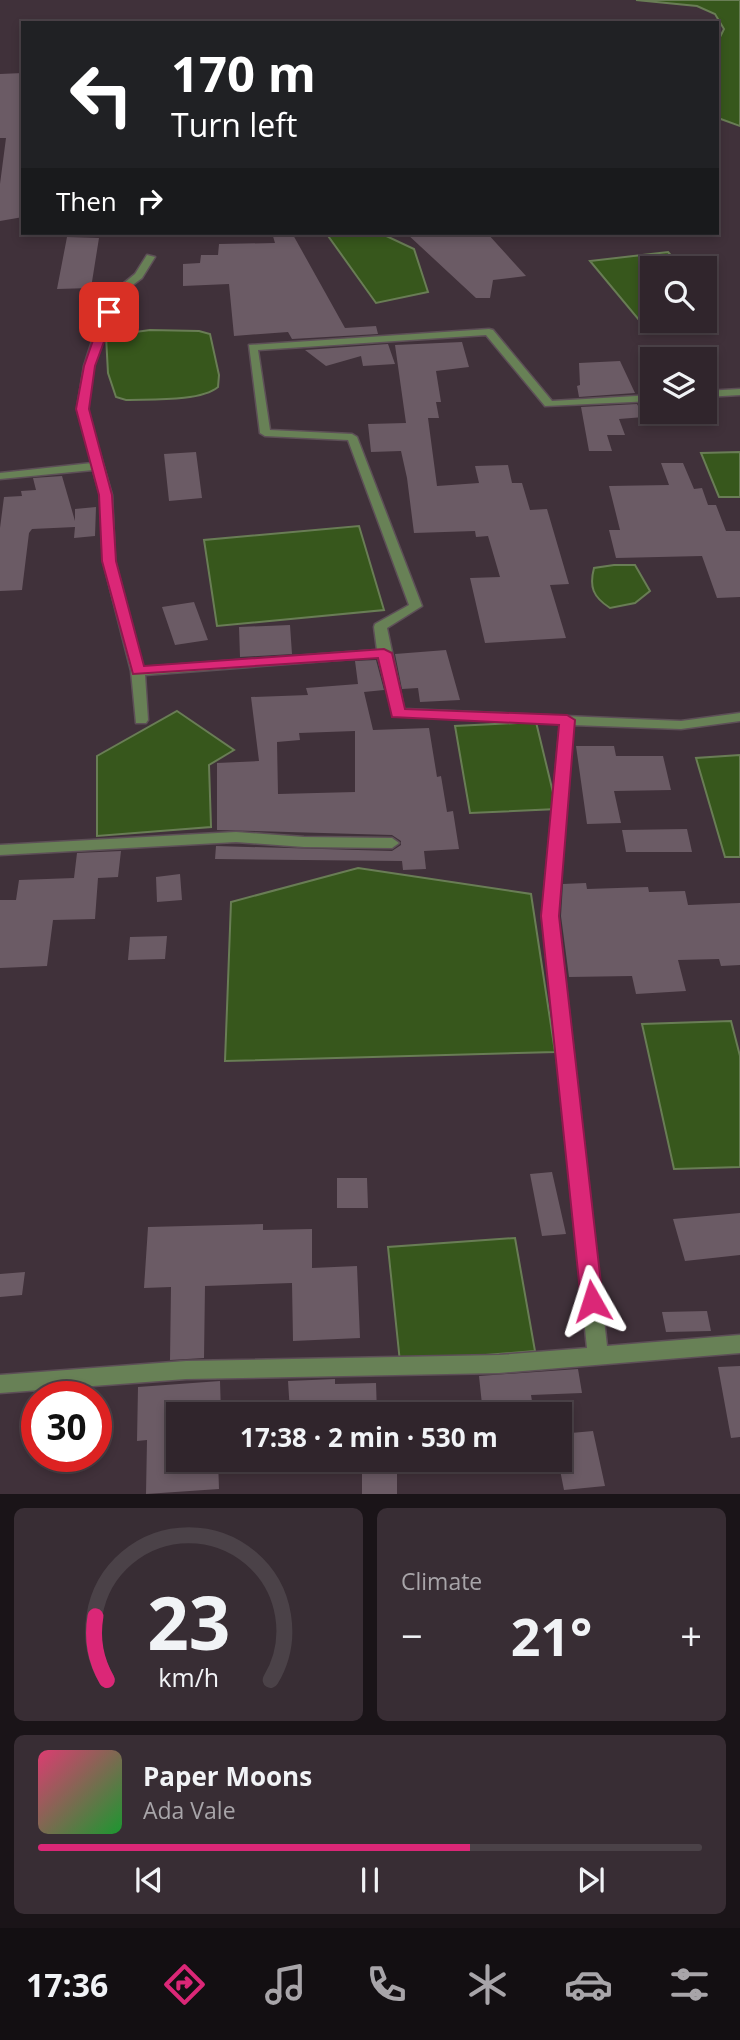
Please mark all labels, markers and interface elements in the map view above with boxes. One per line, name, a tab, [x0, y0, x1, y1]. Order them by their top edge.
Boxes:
text: 170 m	[171, 40, 316, 106]
icon: left	[56, 49, 147, 140]
text: Turn left	[171, 103, 297, 146]
icon: right	[131, 182, 169, 220]
text: Then	[56, 183, 117, 219]
map controls	[640, 256, 717, 424]
button: search	[640, 256, 717, 333]
pin	[79, 282, 139, 342]
icon: arrive	[90, 293, 128, 331]
button: layers	[640, 347, 717, 424]
position arrow	[555, 1264, 629, 1338]
speed limit sign: 30	[21, 1381, 112, 1472]
text: 17:38 · 2 min · 530 m	[240, 1419, 498, 1455]
text: Climate	[401, 1565, 482, 1597]
text: 23	[147, 1573, 230, 1672]
text: 21°	[511, 1600, 592, 1671]
text: −	[401, 1609, 423, 1661]
text: +	[680, 1609, 702, 1661]
text: km/h	[158, 1660, 219, 1694]
text: Paper Moons	[143, 1758, 312, 1794]
text: Ada Vale	[143, 1794, 236, 1826]
icon: previous	[130, 1861, 168, 1899]
icon: pause	[351, 1861, 389, 1899]
icon: next	[572, 1861, 610, 1899]
icon: directions	[160, 1960, 209, 2009]
icon: music	[261, 1960, 310, 2009]
icon: phone	[362, 1960, 411, 2009]
icon: climate	[463, 1960, 512, 2009]
icon: car	[564, 1960, 613, 2009]
icon: filters	[665, 1960, 714, 2009]
text: 17:36	[26, 1963, 108, 2006]

